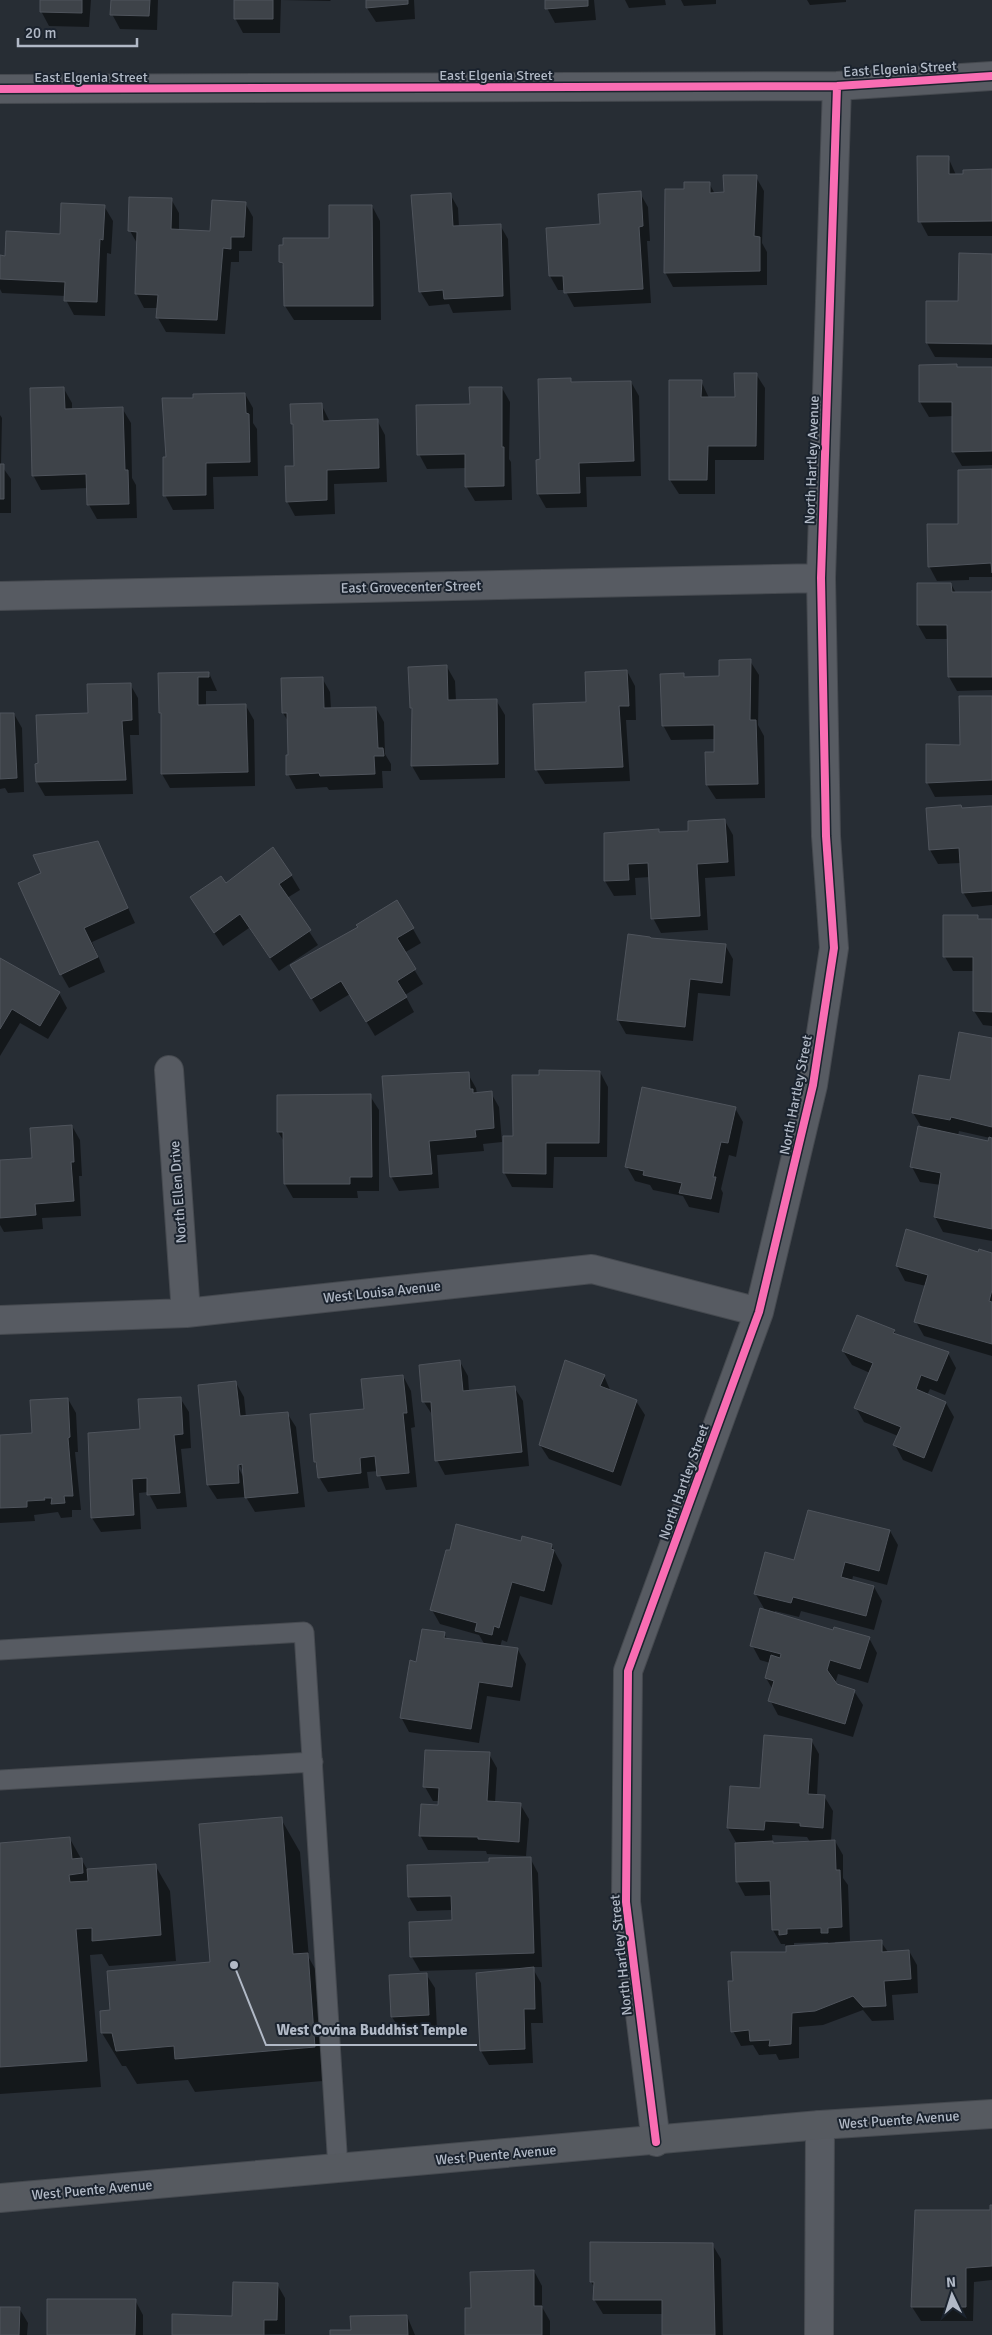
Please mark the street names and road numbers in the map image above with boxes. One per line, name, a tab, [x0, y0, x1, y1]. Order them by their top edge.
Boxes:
street label: East Elgenia Street	[843, 58, 957, 80]
street label: East Elgenia Street	[439, 67, 553, 84]
street label: East Elgenia Street	[34, 69, 148, 86]
street label: North Hartley Avenue	[801, 395, 823, 525]
street label: East Grovecenter Street	[340, 577, 482, 597]
street label: North Hartley Street	[776, 1034, 816, 1156]
street label: North Ellen Drive	[166, 1140, 190, 1244]
street label: West Louisa Avenue	[322, 1277, 442, 1307]
street label: North Hartley Street	[655, 1422, 713, 1542]
street label: North Hartley Street	[606, 1894, 636, 2016]
street label: West Puente Avenue	[838, 2107, 960, 2133]
street label: West Puente Avenue	[435, 2141, 557, 2169]
street label: West Puente Avenue	[31, 2176, 153, 2204]

